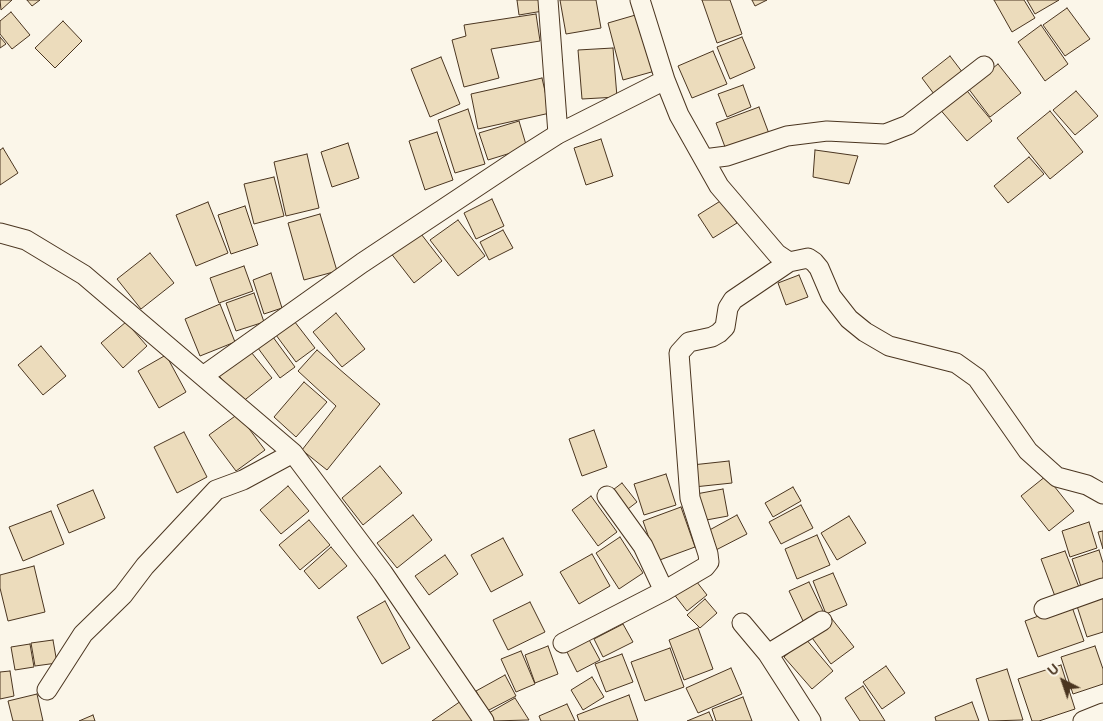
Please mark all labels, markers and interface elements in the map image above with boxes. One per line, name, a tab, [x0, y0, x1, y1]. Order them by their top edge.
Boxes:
north arrow	[1038, 656, 1088, 706]
text: U	[1044, 660, 1063, 680]

